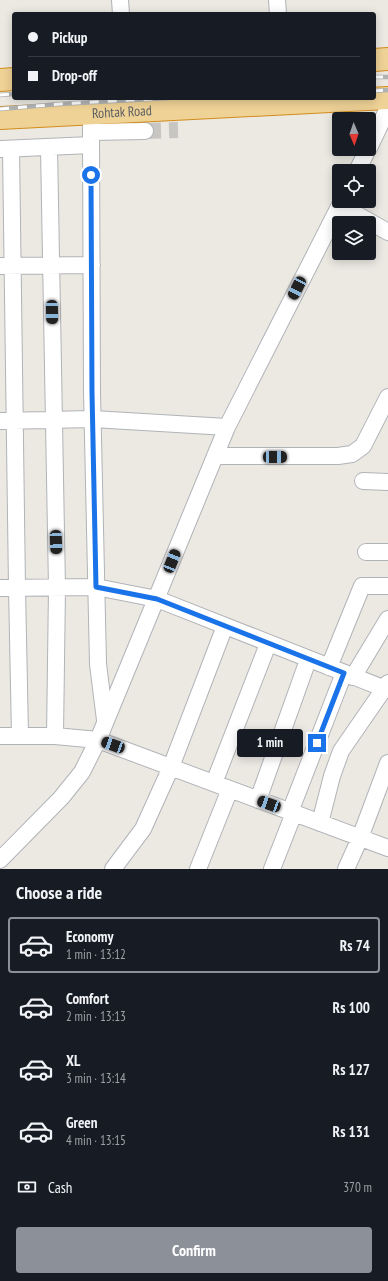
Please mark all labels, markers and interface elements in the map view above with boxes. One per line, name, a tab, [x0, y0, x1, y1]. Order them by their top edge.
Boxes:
text: Pickup	[52, 28, 87, 47]
text: Drop-off	[52, 66, 97, 85]
street label: Rohtak Road	[91, 101, 152, 122]
north arrow	[332, 112, 376, 156]
map controls	[332, 112, 376, 260]
button: locate	[332, 164, 376, 208]
route start	[82, 166, 100, 184]
button: layers	[332, 216, 376, 260]
car	[286, 275, 308, 301]
car	[46, 300, 58, 324]
car	[263, 451, 287, 463]
car	[50, 530, 62, 554]
car	[162, 548, 182, 574]
callout: 1 min	[237, 729, 303, 757]
text: 1 min	[257, 734, 283, 751]
route end	[308, 734, 326, 752]
car	[100, 735, 126, 755]
car	[256, 794, 282, 814]
text: Choose a ride	[16, 881, 102, 904]
icon: car	[18, 927, 54, 963]
text: Economy	[66, 927, 114, 946]
text: Rs 74	[340, 936, 370, 955]
text: 1 min · 13:12	[66, 946, 126, 963]
icon: car	[18, 989, 54, 1025]
text: Comfort	[66, 989, 109, 1008]
text: Rs 100	[333, 998, 370, 1017]
text: 2 min · 13:13	[66, 1008, 126, 1025]
icon: car	[18, 1051, 54, 1087]
text: XL	[66, 1051, 80, 1070]
text: Rs 127	[333, 1060, 370, 1079]
text: 3 min · 13:14	[66, 1070, 126, 1087]
icon: car	[18, 1113, 54, 1149]
text: Green	[66, 1113, 98, 1132]
text: Rs 131	[333, 1122, 370, 1141]
text: 4 min · 13:15	[66, 1132, 126, 1149]
icon: cash	[16, 1176, 38, 1198]
text: Cash	[48, 1178, 72, 1197]
text: 370 m	[343, 1179, 372, 1196]
button: Confirm	[16, 1227, 372, 1273]

